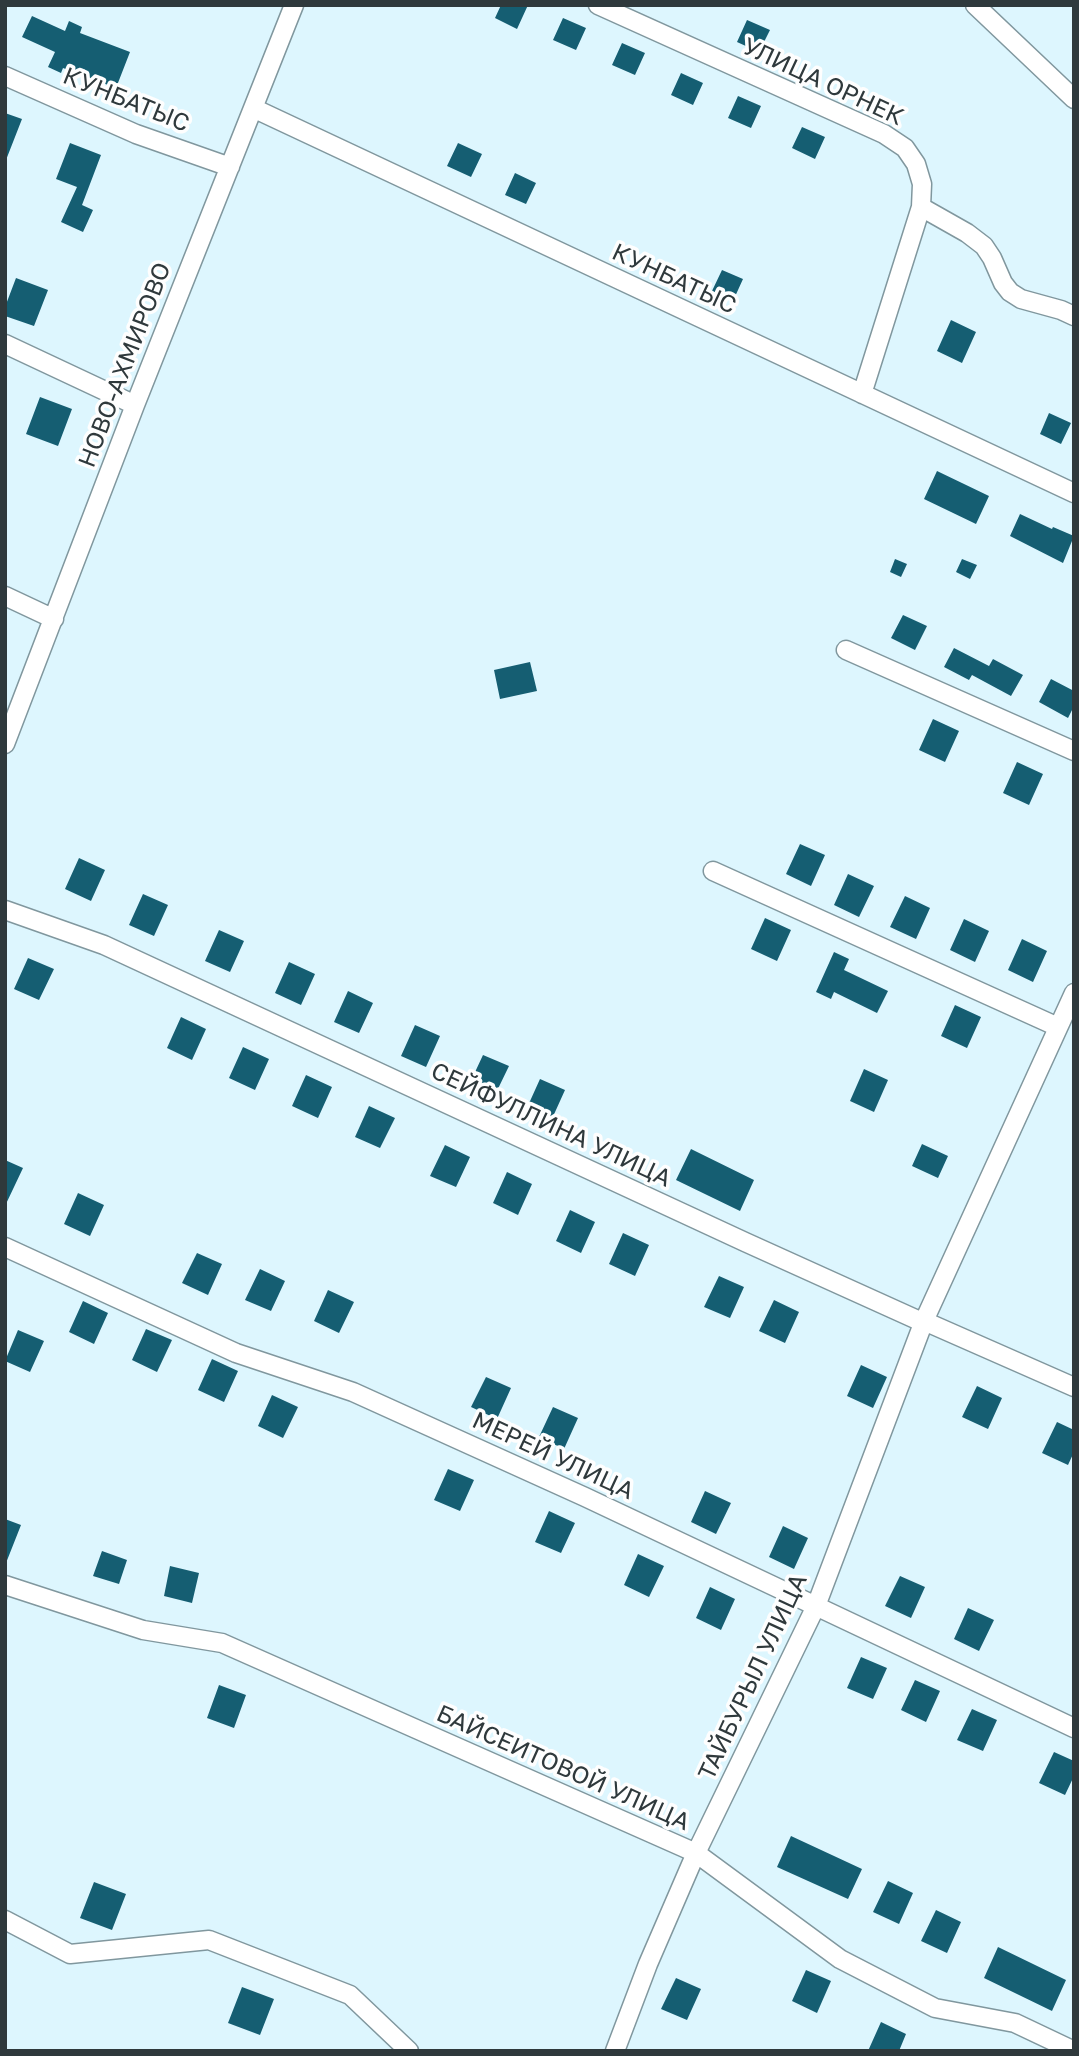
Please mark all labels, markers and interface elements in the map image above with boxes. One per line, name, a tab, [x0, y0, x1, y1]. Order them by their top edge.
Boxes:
street label: УЛИЦА ОРНЕК	[738, 32, 908, 132]
street label: КУНБАТЫС	[59, 62, 193, 138]
street label: КУНБАТЫС	[607, 238, 741, 320]
street label: НОВО-АХМИРОВО	[73, 259, 177, 471]
street label: СЕЙФУЛЛИНА УЛИЦА	[426, 1057, 676, 1193]
street label: МЕРЕЙ УЛИЦА	[468, 1406, 638, 1506]
street label: ТАЙБУРЫЛ УЛИЦА	[693, 1569, 813, 1785]
street label: БАЙСЕИТОВОЙ УЛИЦА	[432, 1699, 694, 1837]

